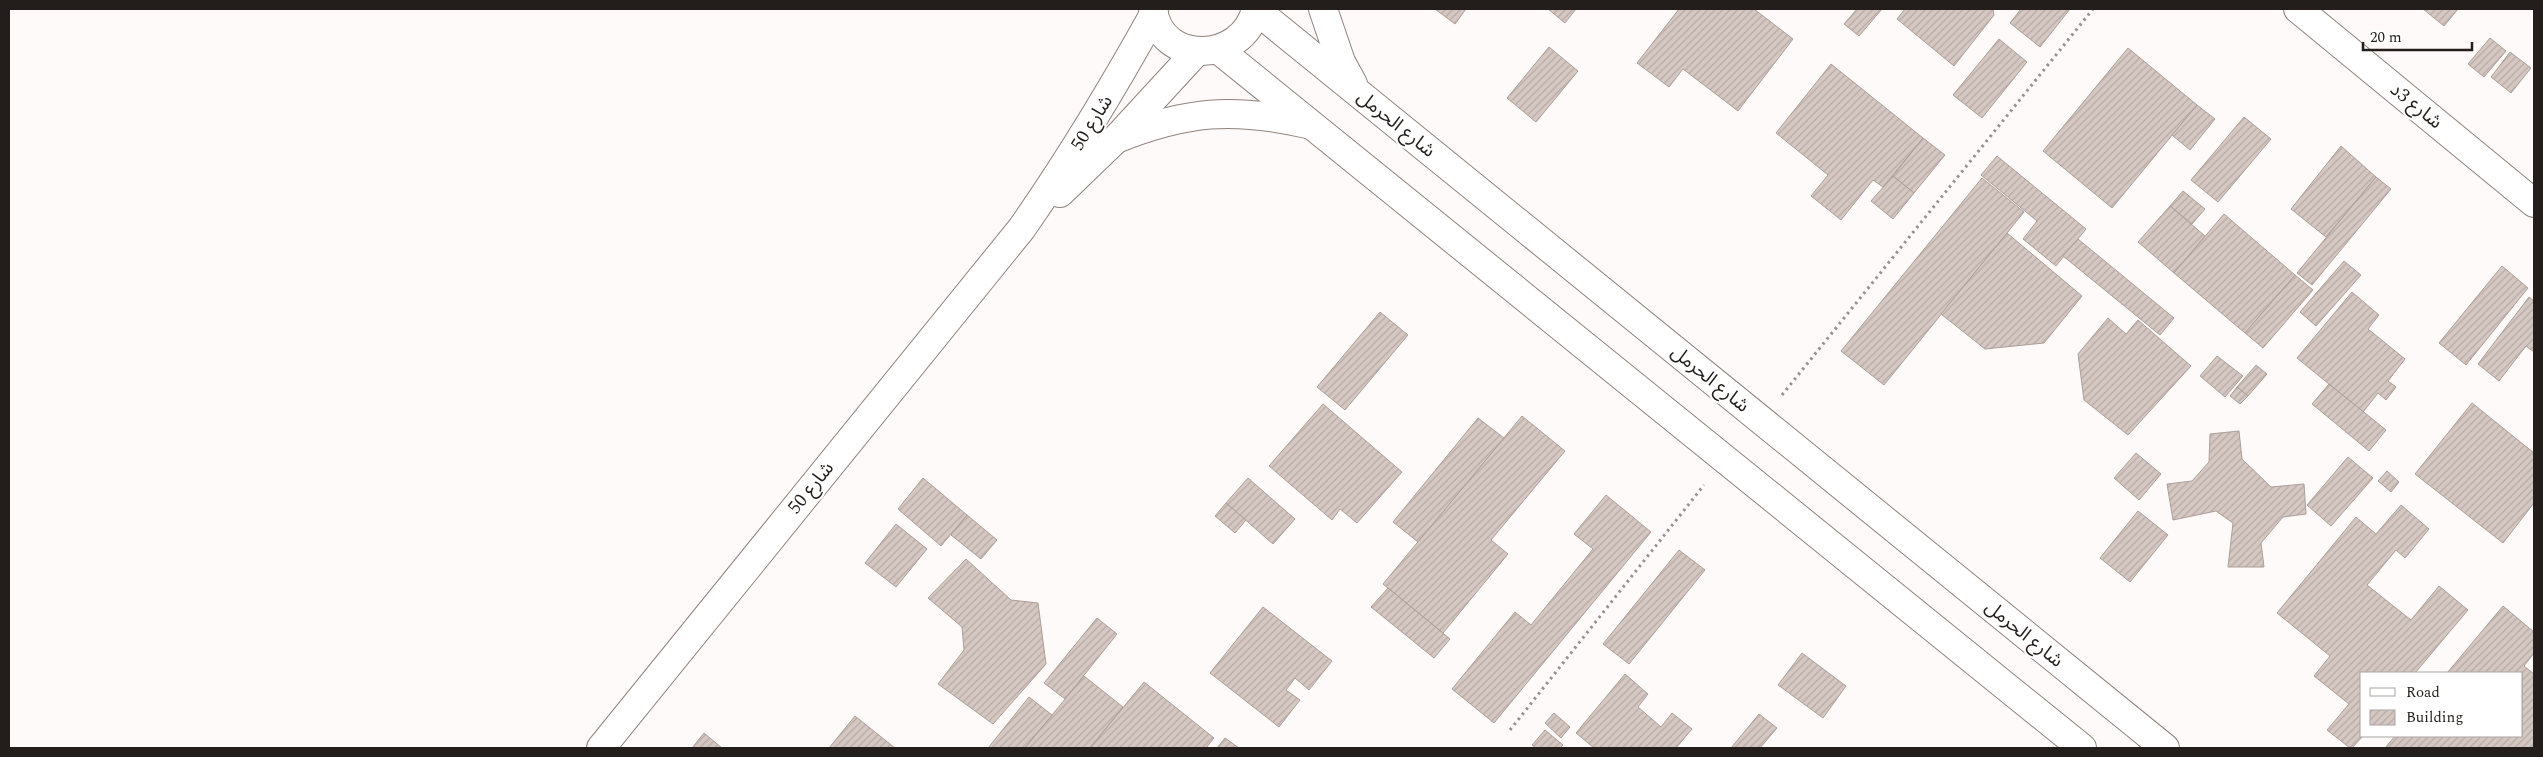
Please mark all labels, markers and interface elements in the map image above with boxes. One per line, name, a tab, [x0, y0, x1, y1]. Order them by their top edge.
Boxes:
scale bar	[2363, 20, 2472, 52]
text: 20 m	[2370, 26, 2402, 49]
street label: شارع 3د	[2383, 76, 2449, 136]
street label: شارع الحرمل	[1350, 83, 1442, 165]
street label: شارع 50	[1064, 90, 1120, 156]
street label: شارع الحرمل	[1664, 338, 1756, 420]
street label: شارع 50	[781, 455, 841, 521]
street label: شارع الحرمل	[1978, 593, 2070, 675]
legend	[2360, 672, 2523, 737]
text: Road	[2406, 681, 2440, 704]
text: Building	[2406, 706, 2463, 729]

